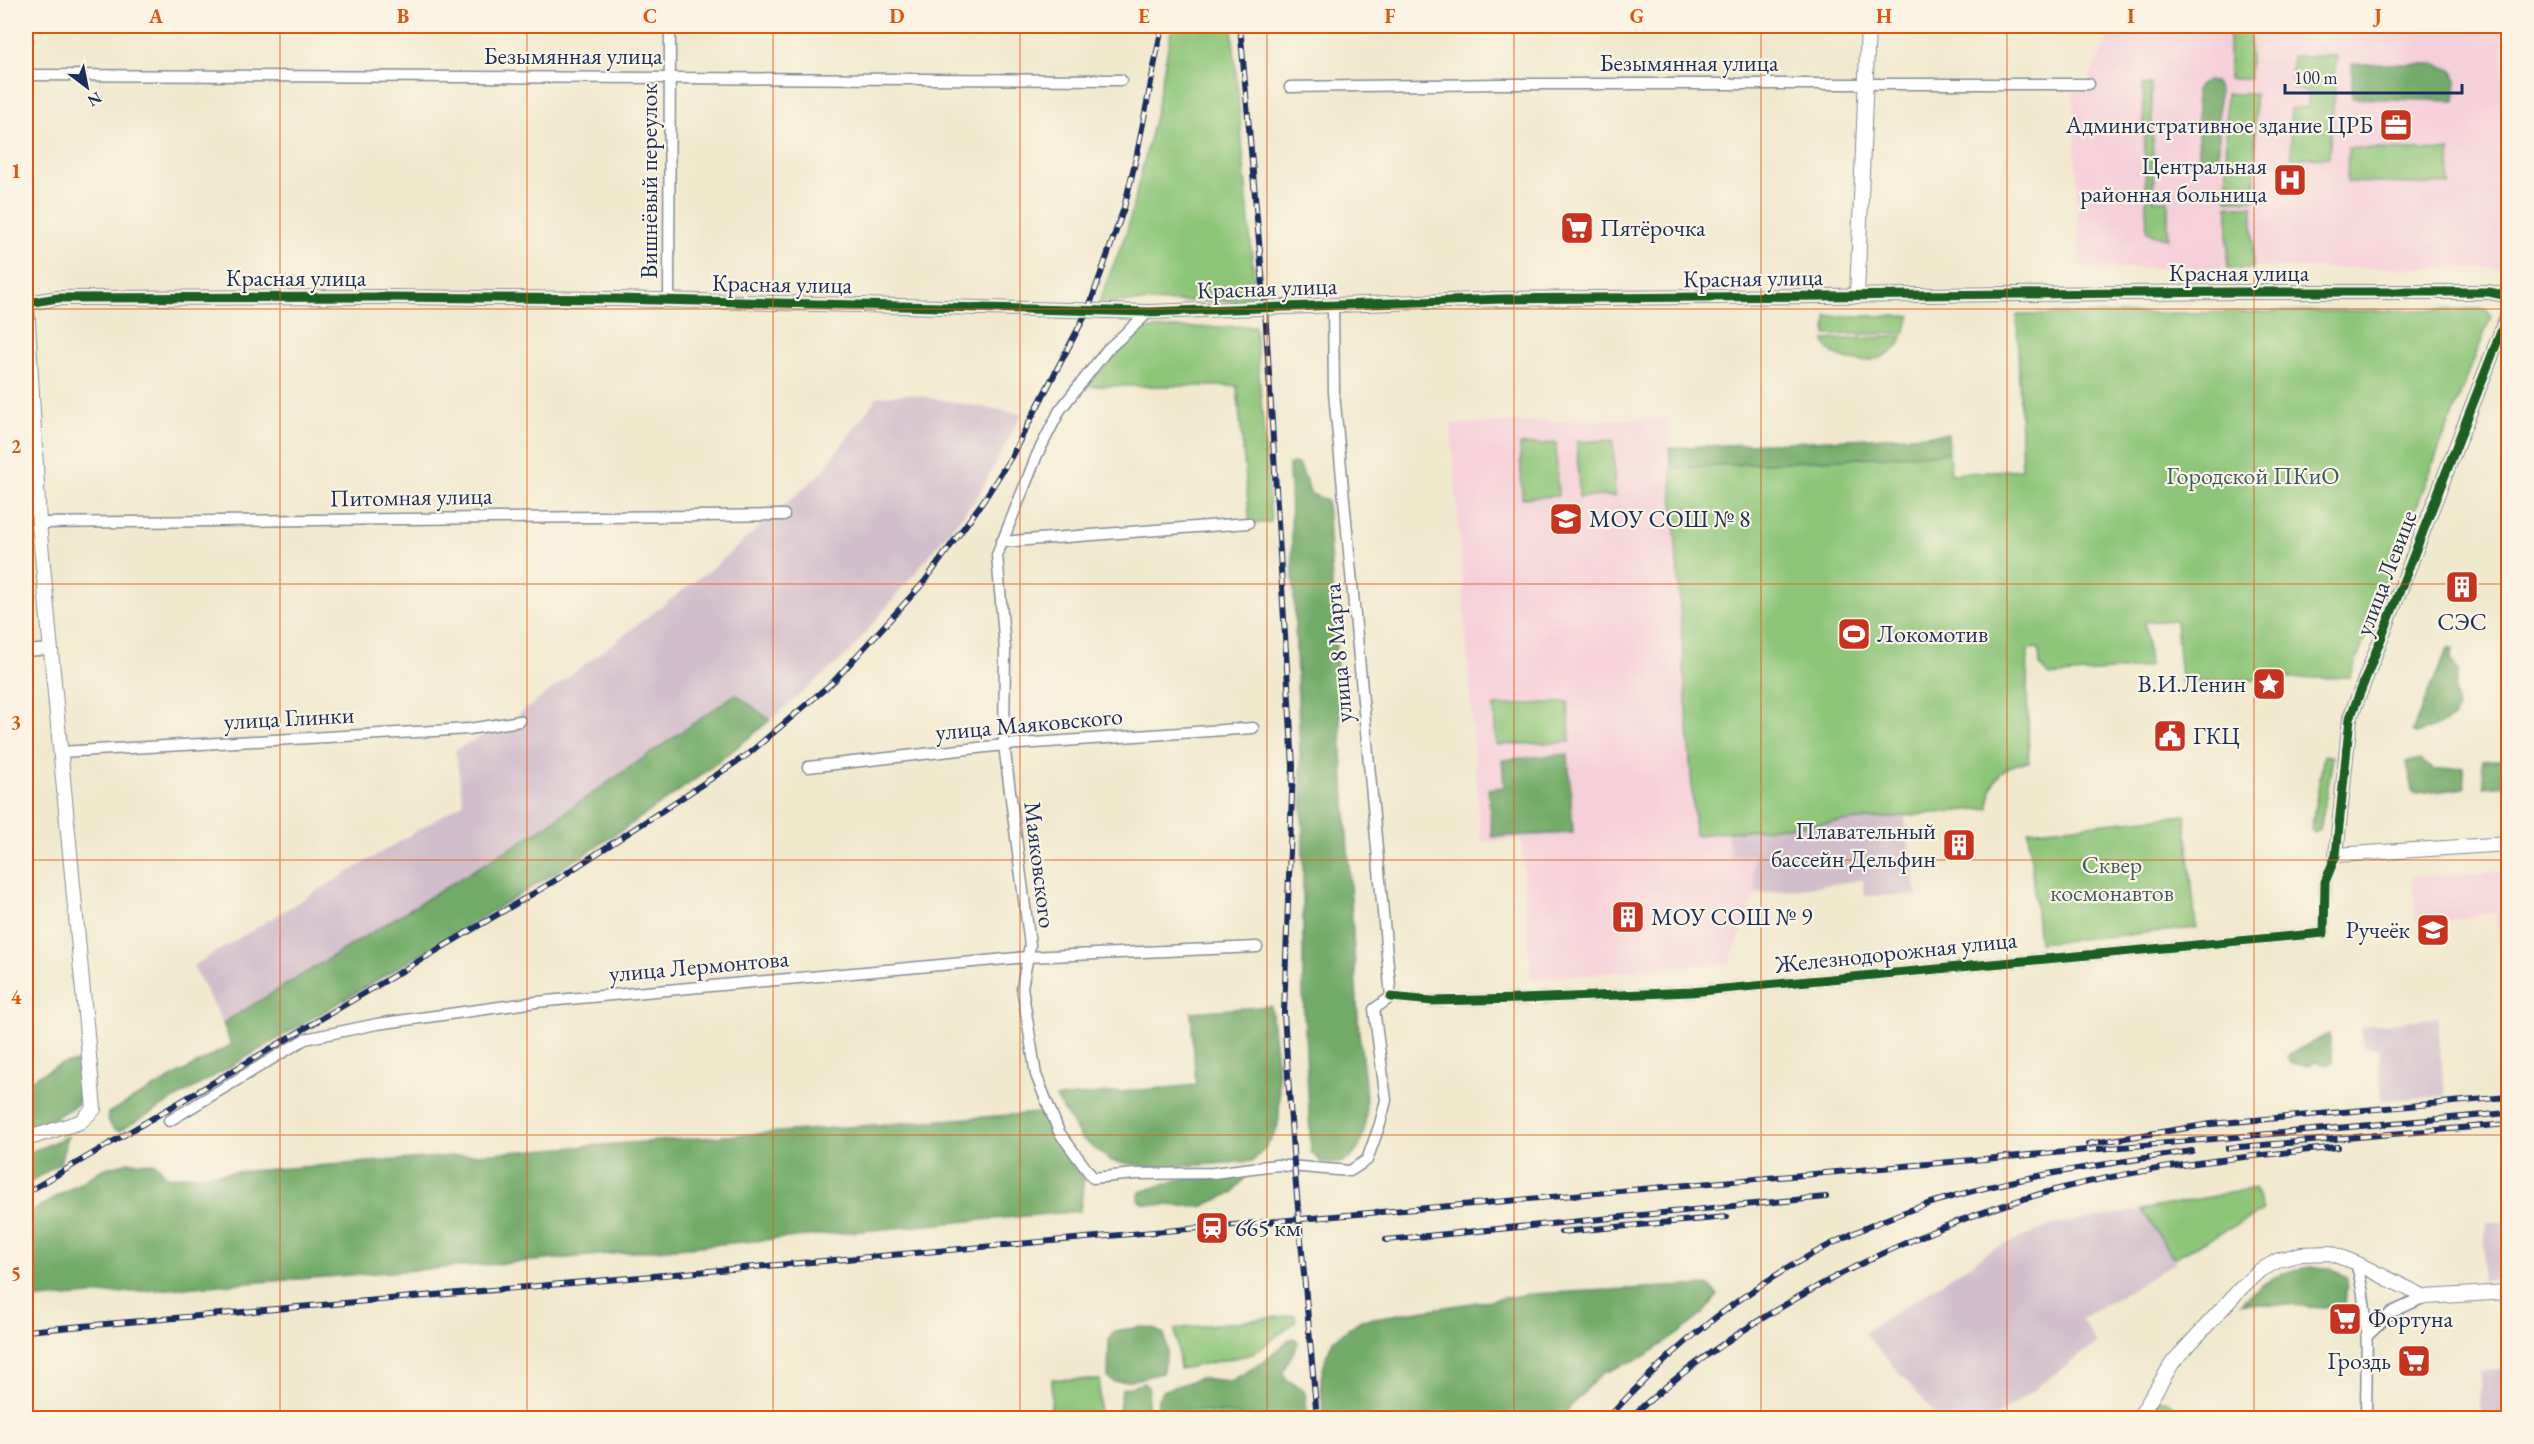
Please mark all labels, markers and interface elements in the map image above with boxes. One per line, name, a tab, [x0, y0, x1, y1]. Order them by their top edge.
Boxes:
text: A	[148, 3, 164, 29]
text: B	[397, 3, 409, 29]
text: C	[643, 3, 657, 29]
text: D	[889, 3, 905, 29]
text: E	[1138, 3, 1150, 29]
text: F	[1385, 3, 1396, 29]
text: G	[1630, 3, 1644, 29]
text: H	[1876, 3, 1892, 29]
text: I	[2127, 3, 2135, 29]
text: J	[2372, 3, 2382, 29]
street label: Безымянная улица	[483, 40, 663, 71]
street label: Безымянная улица	[1599, 47, 1779, 78]
north arrow	[57, 57, 117, 117]
scale bar	[2285, 57, 2462, 95]
text: 100 m	[2294, 66, 2338, 89]
street label: Вишнёвый переулок	[633, 83, 664, 279]
text: N	[84, 87, 106, 112]
office icon: Административное здание ЦРБ	[2378, 107, 2414, 143]
place label: Административное здание ЦРБ	[2065, 109, 2373, 140]
place label: Центральная районная больница	[2080, 150, 2267, 209]
text: 1	[11, 158, 21, 184]
hospital icon: Центральная районная больница	[2272, 162, 2308, 198]
supermarket icon: Пятёрочка	[1559, 210, 1595, 246]
place label: Пятёрочка	[1600, 212, 1706, 243]
street label: Красная улица	[2169, 257, 2310, 288]
street label: Красная улица	[1682, 261, 1824, 294]
street label: Красная улица	[226, 262, 367, 293]
street label: Красная улица	[712, 267, 853, 300]
street label: Красная улица	[1196, 270, 1338, 305]
text: 2	[11, 433, 22, 459]
park label: Городской ПКиО	[2166, 460, 2340, 491]
street label: Питомная улица	[329, 480, 493, 513]
school or university icon: МОУ СОШ № 8	[1548, 501, 1584, 537]
place label: МОУ СОШ № 8	[1589, 503, 1751, 534]
street label: улица Левице	[2347, 506, 2424, 640]
building icon: СЭС	[2444, 569, 2480, 605]
street label: улица 8 Марта	[1316, 582, 1359, 724]
place label: СЭС	[2437, 606, 2487, 637]
sports icon: Локомотив	[1836, 616, 1872, 652]
place label: Локомотив	[1877, 618, 1988, 649]
place icon: В.И.Ленин	[2251, 666, 2287, 702]
place label: В.И.Ленин	[2137, 668, 2246, 699]
street label: улица Глинки	[223, 699, 355, 736]
street label: улица Маяковского	[934, 700, 1124, 747]
text: 3	[11, 709, 21, 735]
public building icon: ГКЦ	[2152, 718, 2188, 754]
place label: ГКЦ	[2193, 720, 2240, 751]
street label: Маяковского	[1017, 800, 1064, 930]
place label: Плавательный бассейн Дельфин	[1771, 815, 1936, 874]
building icon: Плавательный бассейн Дельфин	[1941, 827, 1977, 863]
park label: Сквер космонавтов	[2050, 849, 2174, 908]
building icon: МОУ СОШ № 9	[1610, 899, 1646, 935]
place label: МОУ СОШ № 9	[1651, 901, 1813, 932]
school or university icon: Ручеёк	[2415, 912, 2451, 948]
place label: Ручеёк	[2346, 914, 2411, 945]
street label: Железнодорожная улица	[1772, 923, 2019, 980]
street label: улица Лермонтова	[608, 942, 791, 989]
text: 4	[11, 984, 22, 1010]
station icon: 665 км	[1194, 1210, 1230, 1246]
place label: 665 км	[1235, 1212, 1301, 1243]
text: 5	[11, 1260, 21, 1286]
supermarket icon: Фортуна	[2327, 1301, 2363, 1337]
place label: Фортуна	[2368, 1303, 2454, 1334]
supermarket icon: Гроздь	[2396, 1343, 2432, 1379]
place label: Гроздь	[2328, 1345, 2391, 1376]

